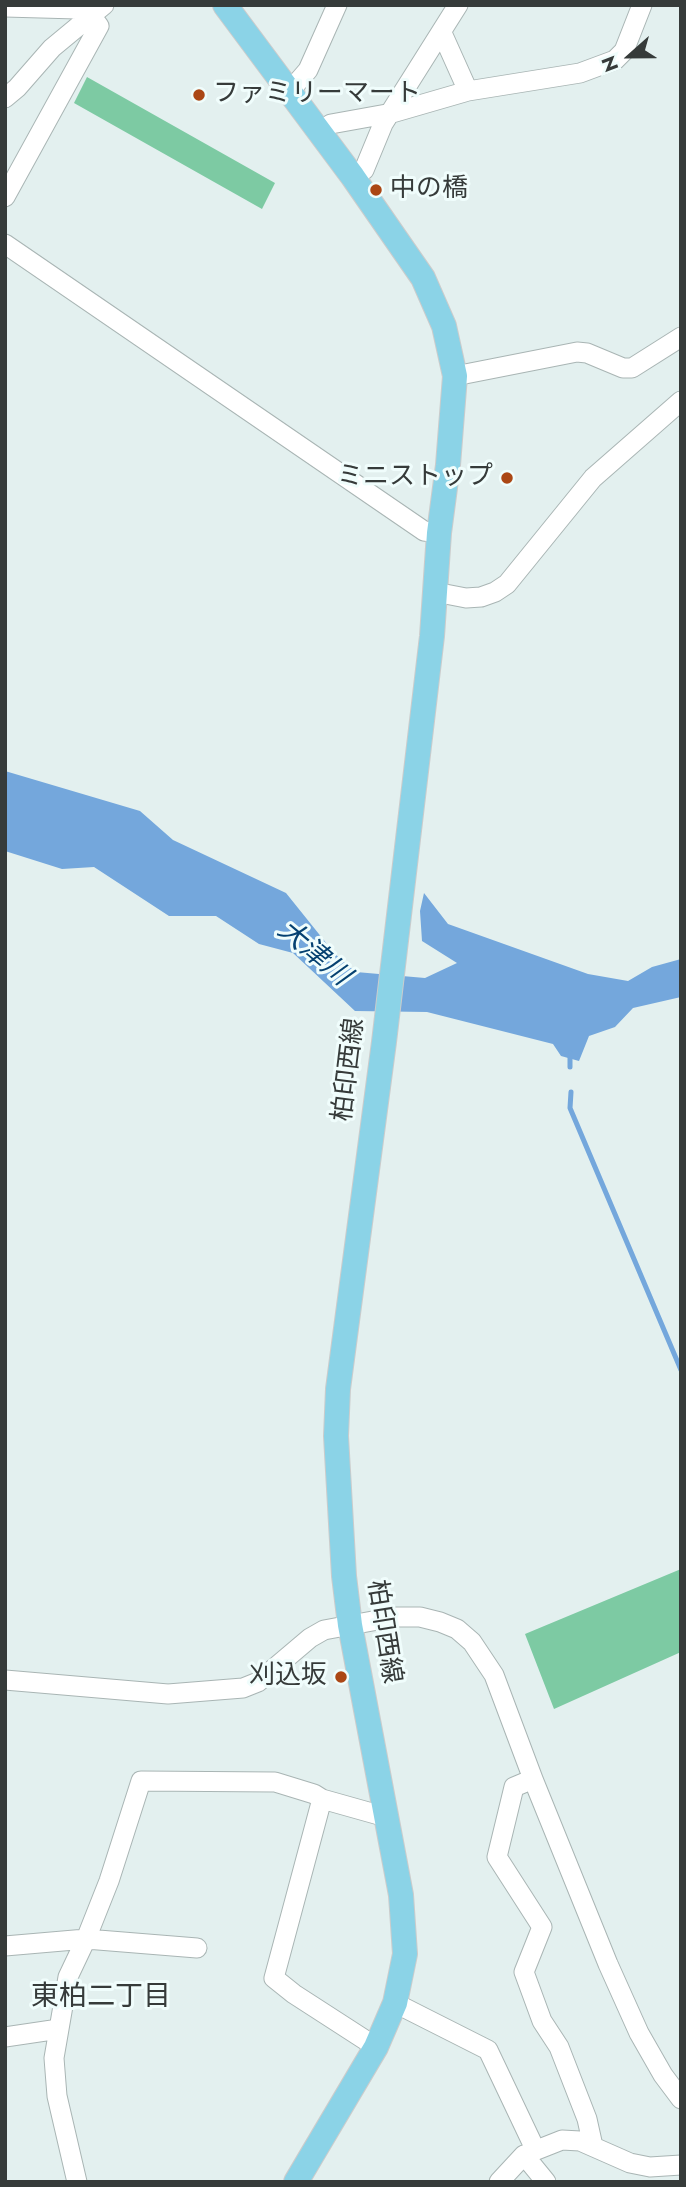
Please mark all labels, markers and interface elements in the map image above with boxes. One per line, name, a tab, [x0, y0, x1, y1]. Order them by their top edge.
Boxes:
north arrow	[595, 21, 665, 91]
text: N	[595, 52, 625, 76]
place label: ファミリーマート	[213, 79, 421, 111]
marker: ファミリーマート	[191, 87, 207, 103]
place label: 中の橋	[390, 174, 468, 206]
marker: 中の橋	[368, 182, 384, 198]
place label: ミニストップ	[337, 462, 493, 494]
marker: ミニストップ	[499, 470, 515, 486]
water label: 大津川	[270, 914, 356, 994]
street label: 柏印西線	[328, 1016, 372, 1124]
street label: 柏印西線	[359, 1578, 407, 1686]
place label: 刈込坂	[249, 1661, 327, 1693]
marker: 刈込坂	[333, 1669, 349, 1685]
district label: 東柏二丁目	[31, 1981, 171, 2015]

